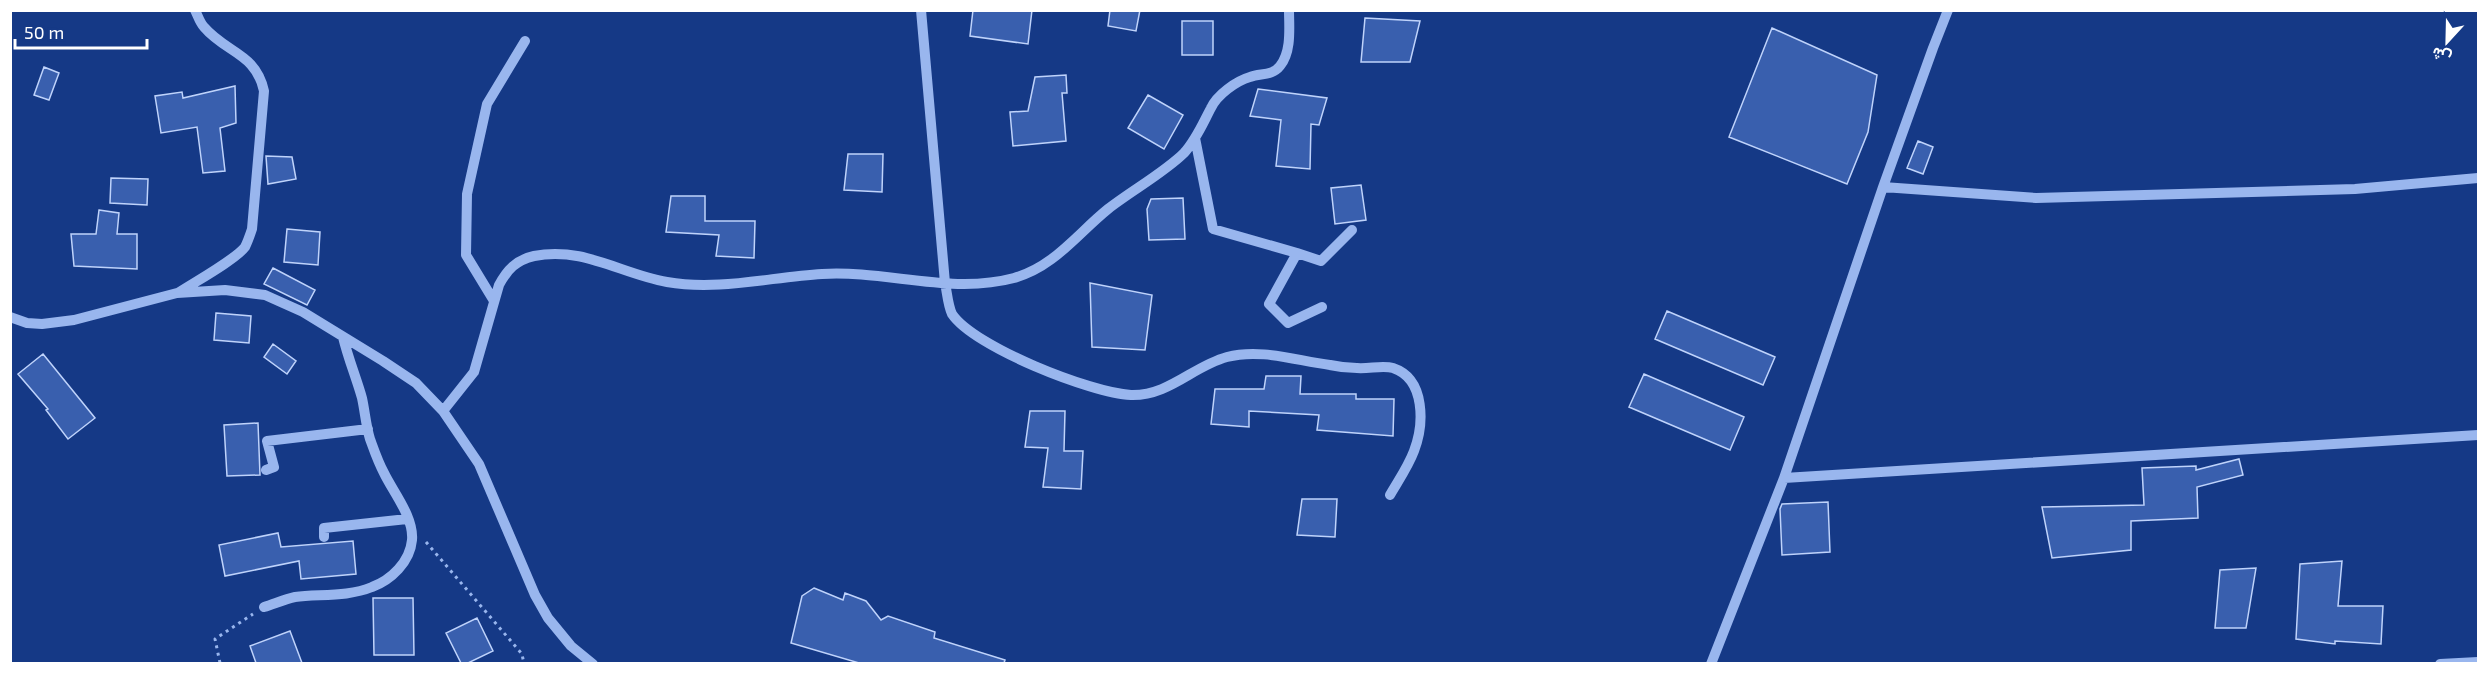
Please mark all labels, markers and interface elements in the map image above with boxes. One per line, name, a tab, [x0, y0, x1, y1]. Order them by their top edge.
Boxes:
scale bar	[15, 12, 147, 50]
north arrow	[2417, 12, 2477, 72]
text: 50 m	[24, 21, 64, 43]
text: ش	[2429, 43, 2454, 69]

